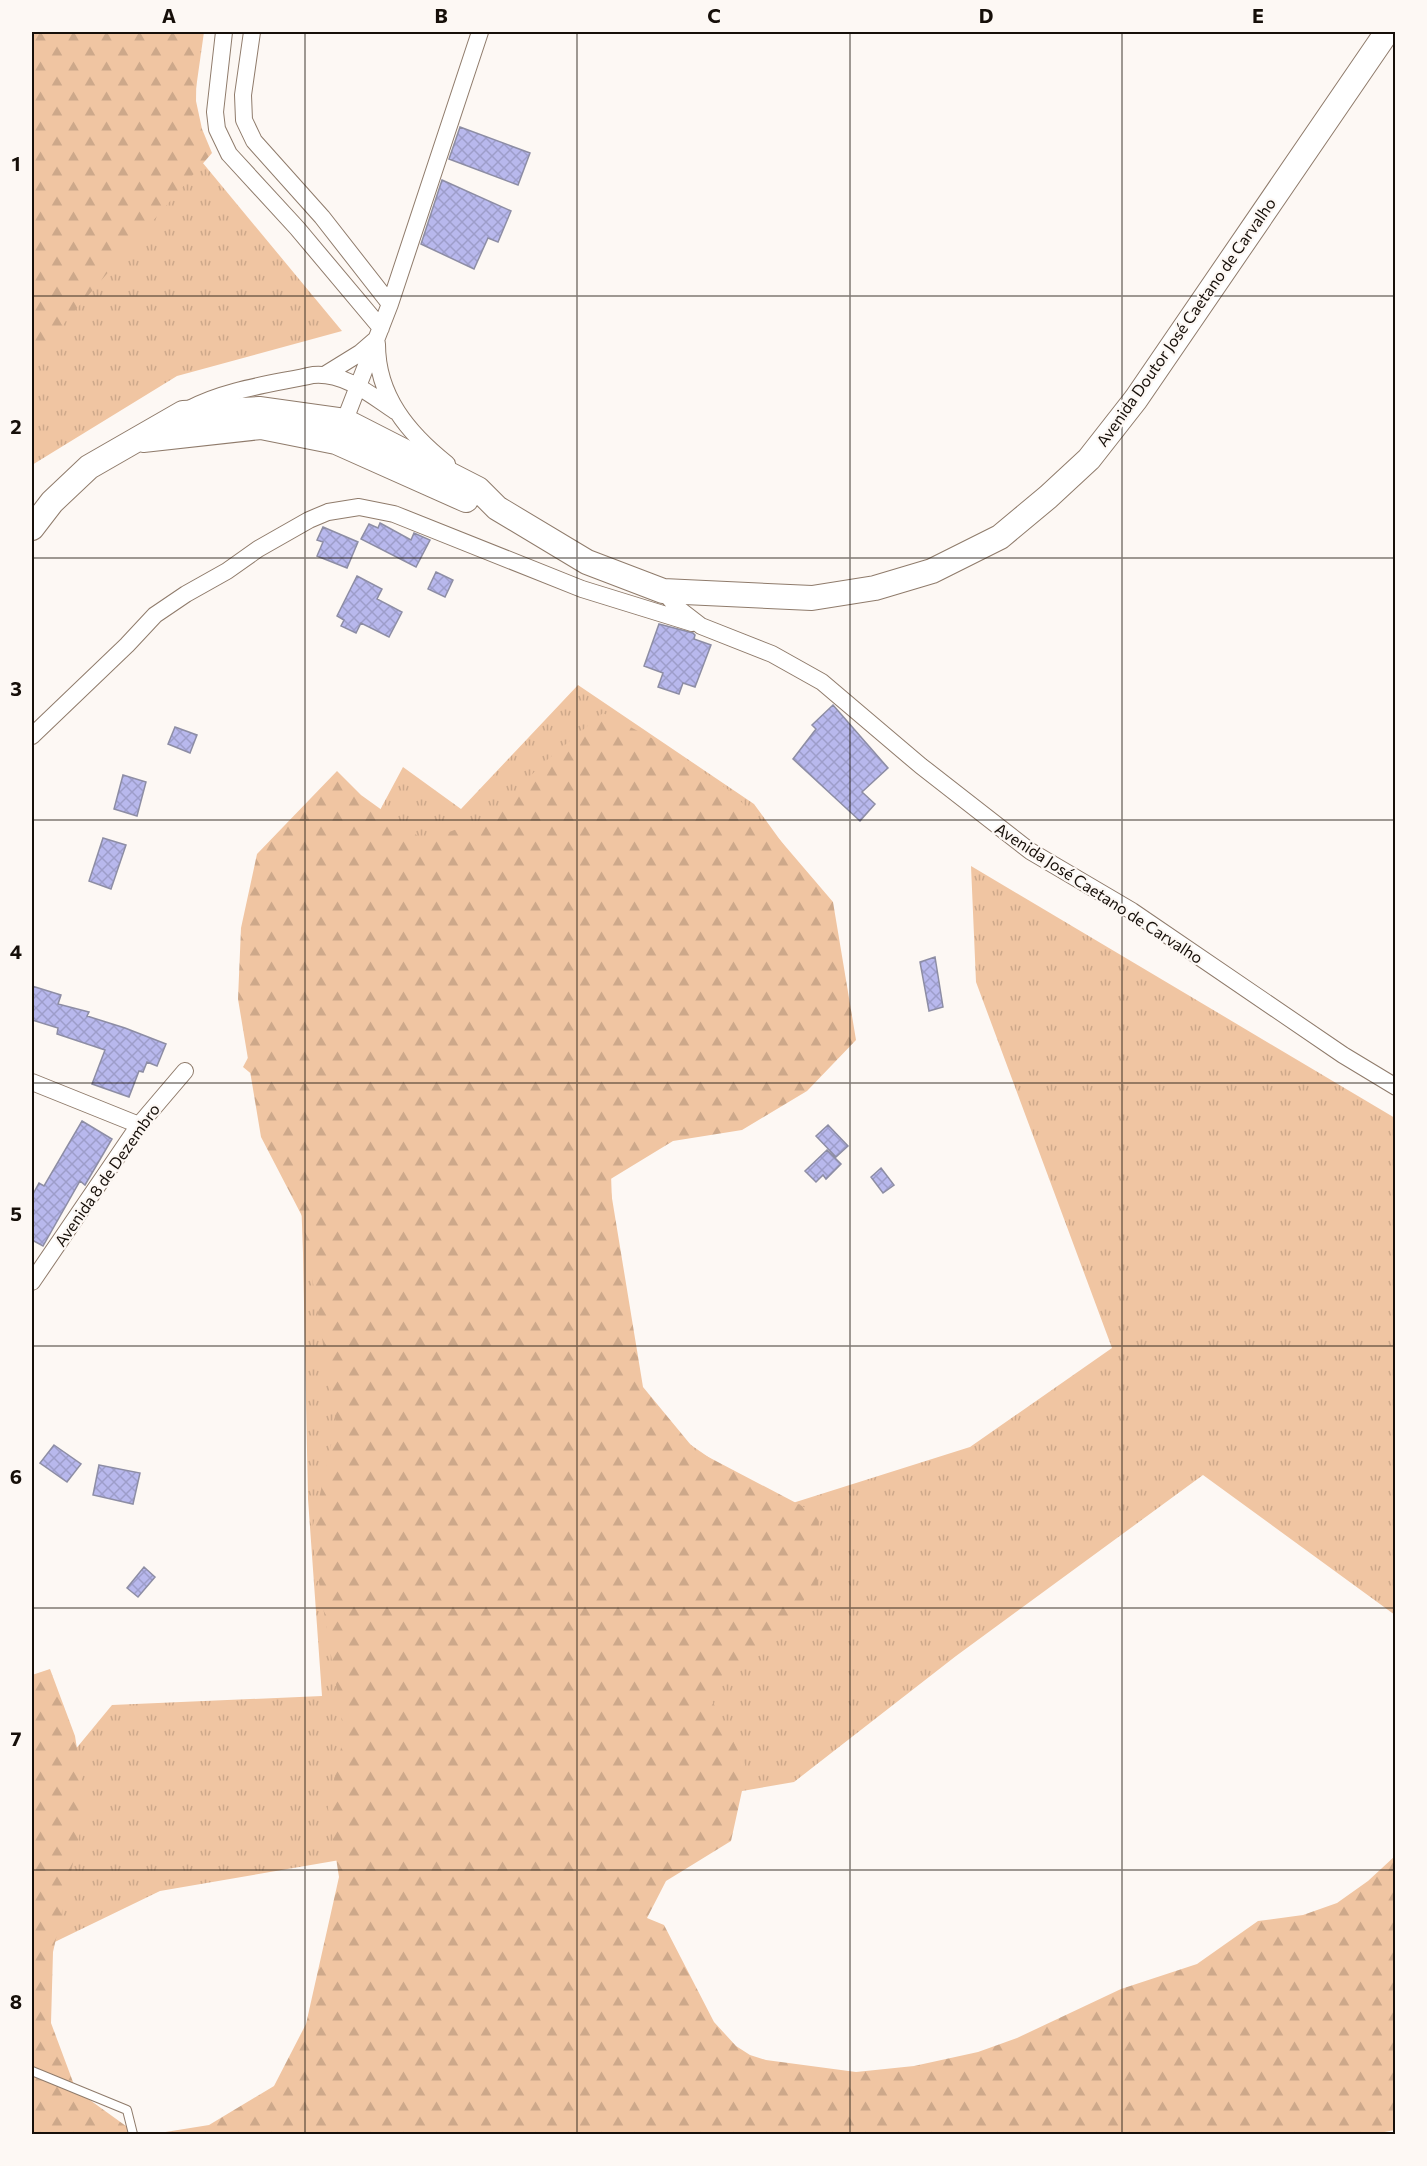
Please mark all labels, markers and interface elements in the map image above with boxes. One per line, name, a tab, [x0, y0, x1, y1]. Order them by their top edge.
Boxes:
text: A	[162, 3, 176, 27]
text: B	[434, 3, 448, 27]
text: C	[707, 3, 721, 27]
text: D	[979, 3, 993, 27]
text: E	[1252, 3, 1264, 27]
text: 1	[11, 151, 21, 175]
street label: Avenida Doutor José Caetano de Carvalho	[1092, 194, 1279, 450]
text: 2	[10, 414, 22, 438]
text: 3	[10, 676, 22, 700]
street label: Avenida José Caetano de Carvalho	[992, 818, 1207, 967]
text: 4	[10, 939, 22, 963]
street label: Avenida 8 de Dezembro	[50, 1100, 163, 1250]
text: 5	[10, 1201, 22, 1225]
text: 6	[10, 1464, 22, 1488]
text: 7	[11, 1726, 22, 1750]
text: 8	[10, 1989, 22, 2013]

